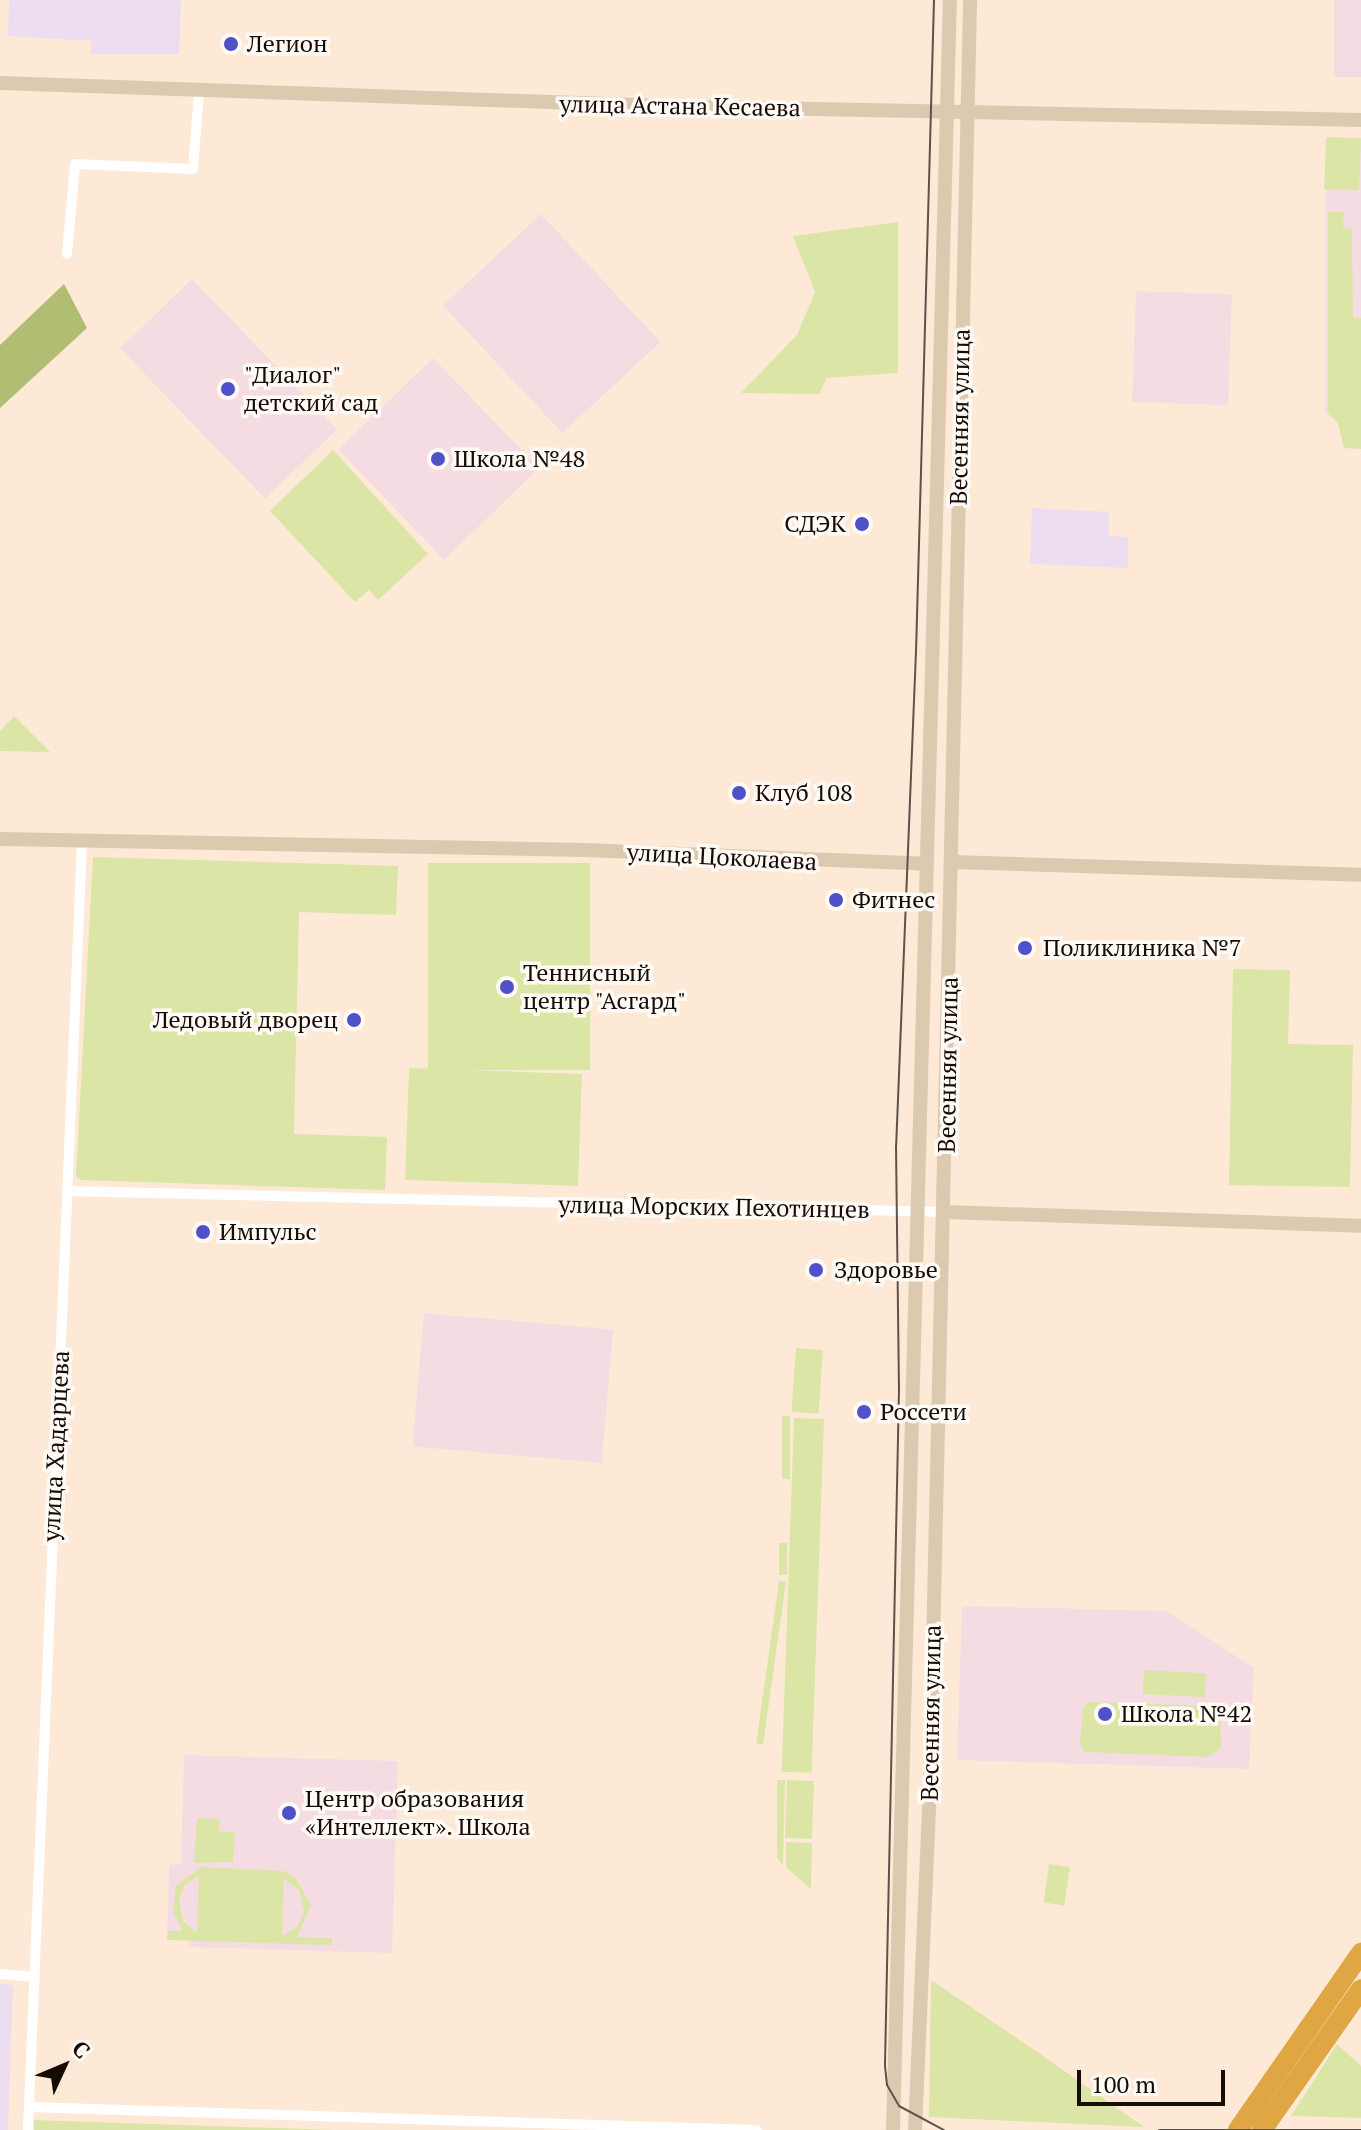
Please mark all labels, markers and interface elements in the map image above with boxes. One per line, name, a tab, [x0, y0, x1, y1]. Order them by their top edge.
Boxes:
place label: Легион	[247, 30, 328, 58]
marker: Легион	[222, 35, 240, 53]
street label: улица Астана Кесаева	[559, 89, 801, 123]
street label: Весенняя улица	[944, 329, 976, 505]
place label: "Диалог" детский сад	[244, 361, 378, 417]
marker: "Диалог" детский сад	[219, 380, 237, 398]
place label: Школа №48	[454, 445, 585, 473]
marker: Школа №48	[429, 450, 447, 468]
place label: СДЭК	[784, 510, 846, 538]
marker: СДЭК	[853, 515, 871, 533]
place label: Клуб 108	[755, 779, 853, 807]
marker: Клуб 108	[730, 784, 748, 802]
street label: улица Цоколаева	[626, 838, 818, 876]
place label: Фитнес	[852, 886, 935, 914]
marker: Фитнес	[827, 891, 845, 909]
place label: Поликлиника №7	[1043, 934, 1242, 962]
marker: Поликлиника №7	[1014, 937, 1036, 959]
place label: Теннисный центр "Асгард"	[523, 959, 687, 1015]
street label: Весенняя улица	[932, 977, 964, 1153]
marker: Теннисный центр "Асгард"	[498, 978, 516, 996]
place label: Ледовый дворец	[152, 1006, 338, 1034]
marker: Ледовый дворец	[345, 1011, 363, 1029]
street label: улица Морских Пехотинцев	[558, 1190, 870, 1224]
place label: Импульс	[219, 1218, 317, 1246]
marker: Импульс	[194, 1223, 212, 1241]
place label: Здоровье	[834, 1256, 938, 1284]
marker: Здоровье	[805, 1259, 827, 1281]
street label: улица Хадарцева	[37, 1350, 75, 1542]
place label: Россети	[880, 1398, 967, 1426]
marker: Россети	[855, 1403, 873, 1421]
street label: Весенняя улица	[915, 1625, 947, 1801]
place label: Школа №42	[1121, 1700, 1252, 1728]
marker: Школа №42	[1096, 1705, 1114, 1723]
place label: Центр образования «Интеллект». Школа	[305, 1785, 532, 1841]
marker: Центр образования «Интеллект». Школа	[280, 1804, 298, 1822]
north arrow	[24, 2026, 104, 2106]
text: С	[66, 2034, 97, 2064]
scale bar	[1081, 2054, 1229, 2104]
text: 100 m	[1091, 2068, 1156, 2100]

